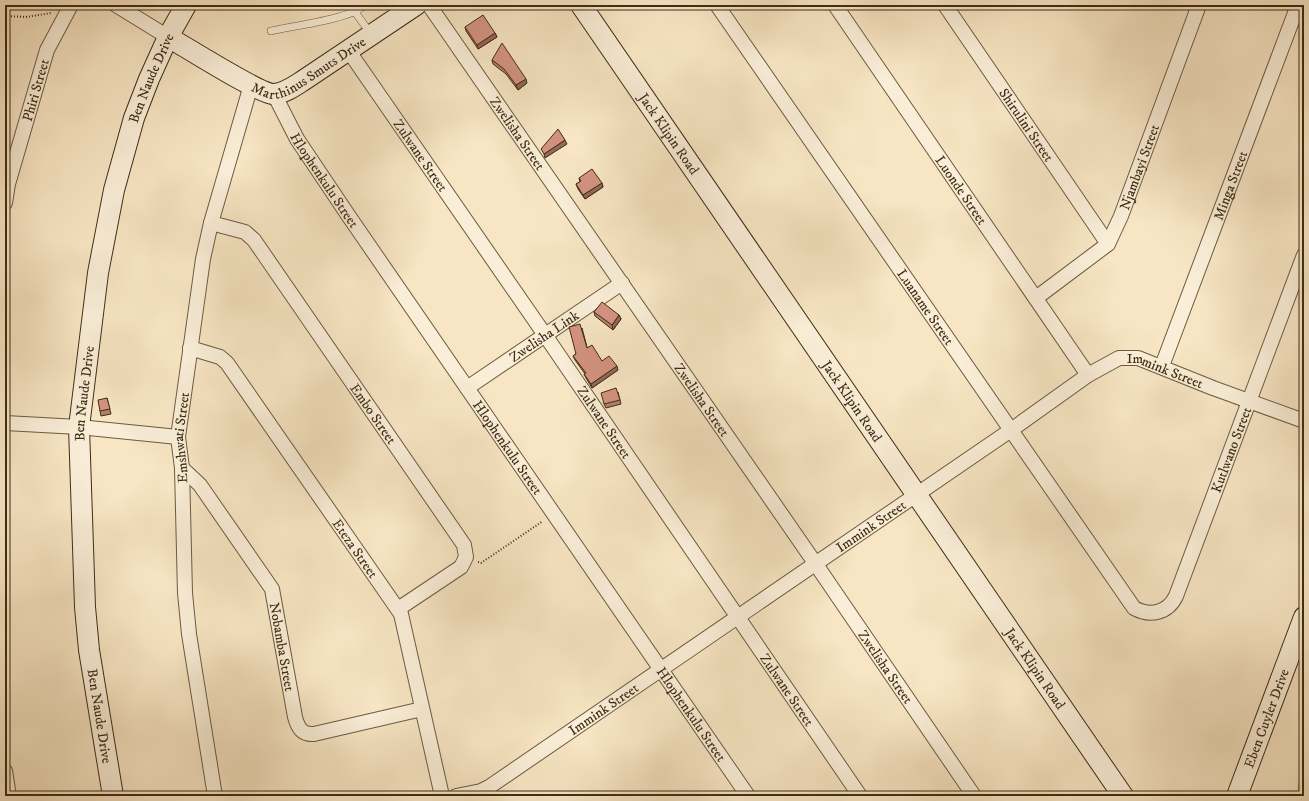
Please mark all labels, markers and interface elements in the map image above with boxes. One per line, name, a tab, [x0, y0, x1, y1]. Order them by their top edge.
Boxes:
street label: Ben Naude Drive	[125, 30, 178, 125]
street label: Marthinus Smuts Drive	[248, 33, 370, 104]
street label: Phiri Street	[19, 57, 54, 124]
street label: Shirulini Street	[994, 85, 1058, 166]
street label: Jack Klipin Road	[633, 88, 703, 178]
street label: Zwelisha Street	[485, 94, 549, 175]
street label: Zulwane Street	[389, 116, 452, 196]
street label: Njambayi Street	[1116, 122, 1164, 213]
street label: Hlophenkulu Street	[285, 130, 362, 232]
street label: Minga Street	[1210, 148, 1252, 223]
street label: Luonde Street	[931, 152, 991, 229]
street label: Luaname Street	[892, 266, 958, 349]
street label: Zwelisha Link	[506, 307, 583, 367]
street label: Ben Naude Drive	[71, 345, 99, 441]
street label: Immink Street	[1127, 350, 1206, 393]
street label: Jack Klipin Road	[816, 356, 886, 446]
street label: Zwelisha Street	[670, 360, 733, 441]
street label: Embo Street	[345, 380, 400, 449]
street label: Zulwane Street	[573, 383, 635, 463]
street label: Emshwati Street	[170, 391, 194, 483]
street label: Hlophenkulu Street	[468, 397, 546, 499]
street label: Kutlwano Street	[1208, 404, 1256, 495]
street label: Immink Street	[833, 496, 910, 557]
street label: Eteza Street	[328, 516, 382, 583]
street label: Nobamba Street	[265, 601, 298, 693]
street label: Jack Klipin Road	[999, 623, 1069, 713]
street label: Zwelisha Street	[853, 627, 917, 708]
street label: Zulwane Street	[755, 650, 818, 730]
street label: Hlophenkulu Street	[652, 664, 730, 766]
street label: Eben Cuyler Drive	[1240, 666, 1294, 771]
street label: Ben Naude Drive	[83, 667, 115, 765]
street label: Immink Street	[565, 679, 643, 740]

